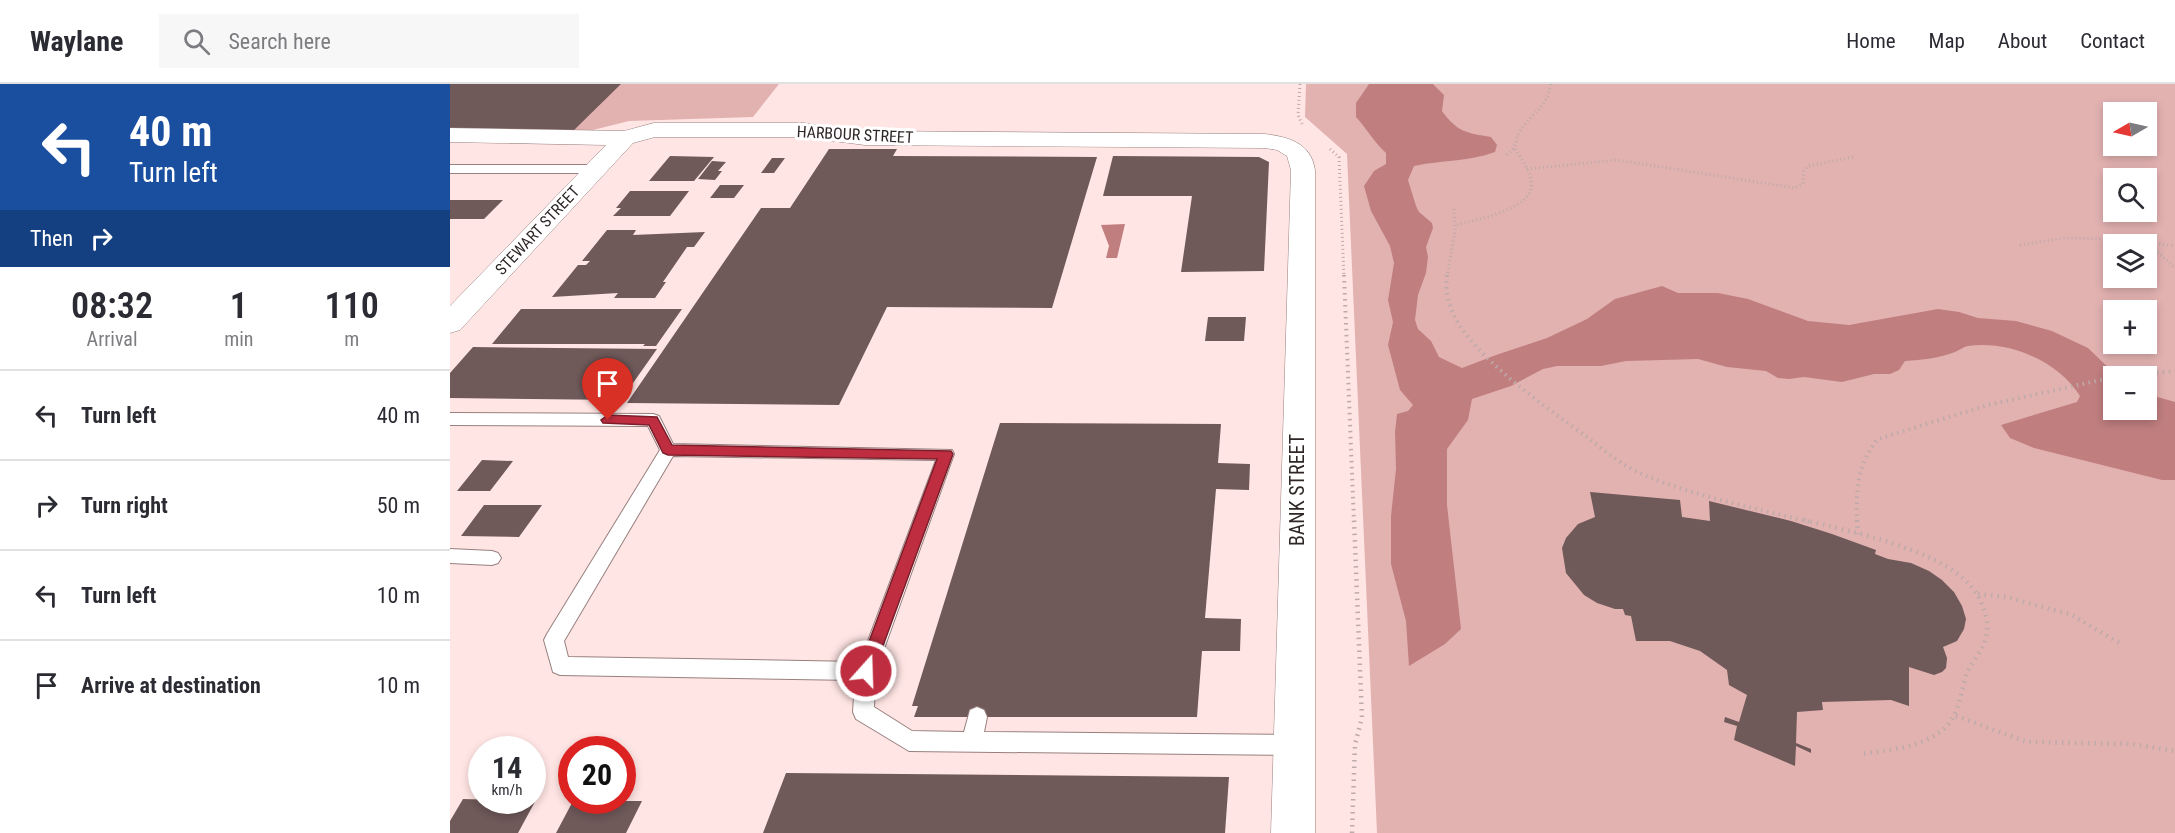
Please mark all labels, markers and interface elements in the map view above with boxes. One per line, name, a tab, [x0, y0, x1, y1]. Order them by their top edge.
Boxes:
search box	[159, 14, 579, 68]
text: Waylane	[30, 25, 123, 58]
icon: search	[180, 25, 213, 58]
text: Search here	[228, 29, 331, 54]
text: Home	[1846, 29, 1896, 53]
text: Map	[1929, 29, 1965, 53]
text: About	[1998, 29, 2047, 53]
text: Contact	[2080, 29, 2145, 53]
north arrow	[2103, 102, 2157, 156]
map controls	[2103, 102, 2157, 420]
text: 40 m	[129, 107, 212, 156]
icon: left	[30, 108, 108, 186]
street label: HARBOUR STREET	[796, 122, 914, 147]
text: Turn left	[129, 157, 218, 189]
button: search	[2103, 168, 2157, 222]
street label: STEWART STREET	[491, 182, 583, 279]
icon: right	[85, 222, 118, 255]
text: Then	[30, 226, 73, 251]
button: layers	[2103, 234, 2157, 288]
text: 08:32	[71, 285, 153, 327]
text: 1	[230, 285, 248, 327]
text: 110	[325, 285, 379, 327]
button: +	[2103, 300, 2157, 354]
text: Arrival	[87, 327, 138, 351]
text: min	[224, 327, 253, 351]
text: m	[344, 327, 359, 351]
pin	[582, 358, 633, 420]
button: −	[2103, 366, 2157, 420]
icon: arrive	[591, 367, 624, 400]
icon: left	[30, 399, 63, 432]
text: Turn left	[81, 403, 156, 428]
text: 40 m	[377, 403, 420, 428]
street label: BANK STREET	[1285, 434, 1309, 546]
icon: right	[30, 489, 63, 522]
text: Turn right	[81, 493, 168, 518]
text: 50 m	[377, 493, 420, 518]
icon: left	[30, 579, 63, 612]
text: Turn left	[81, 583, 156, 608]
text: 10 m	[377, 583, 420, 608]
position arrow	[834, 639, 898, 703]
icon: arrive	[30, 669, 63, 702]
text: Arrive at destination	[81, 673, 261, 698]
text: 10 m	[377, 673, 420, 698]
speed limit sign: 20	[558, 736, 636, 814]
text: 14	[492, 750, 522, 785]
text: km/h	[492, 781, 522, 799]

